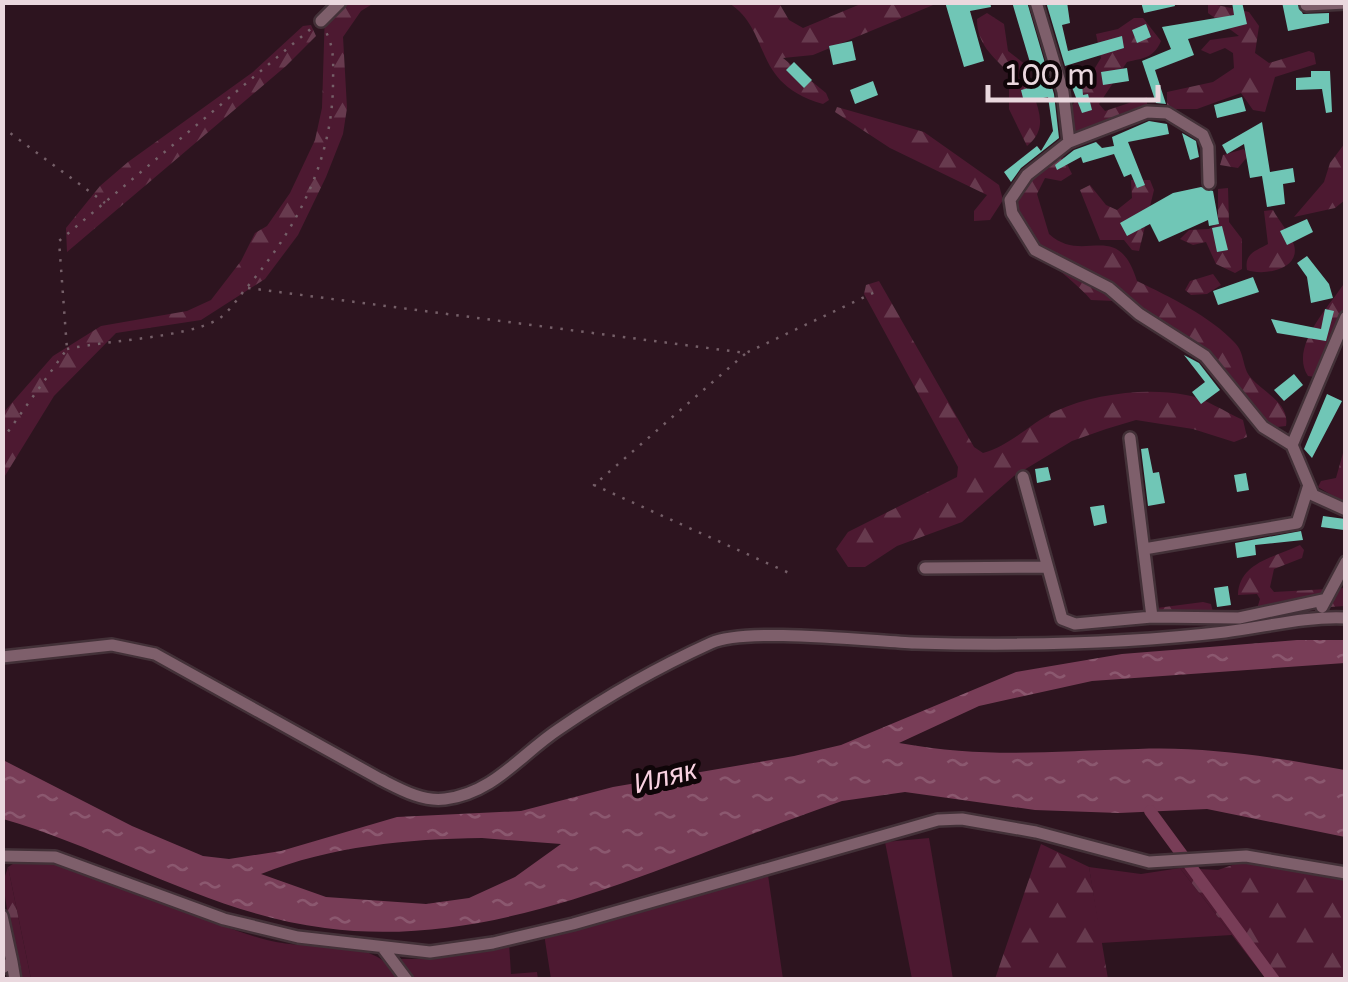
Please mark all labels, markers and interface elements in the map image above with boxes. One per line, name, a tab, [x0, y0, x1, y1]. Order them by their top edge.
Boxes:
scale bar	[988, 40, 1158, 102]
text: 100 m	[1003, 57, 1095, 94]
water label: Иляк	[630, 752, 702, 801]

